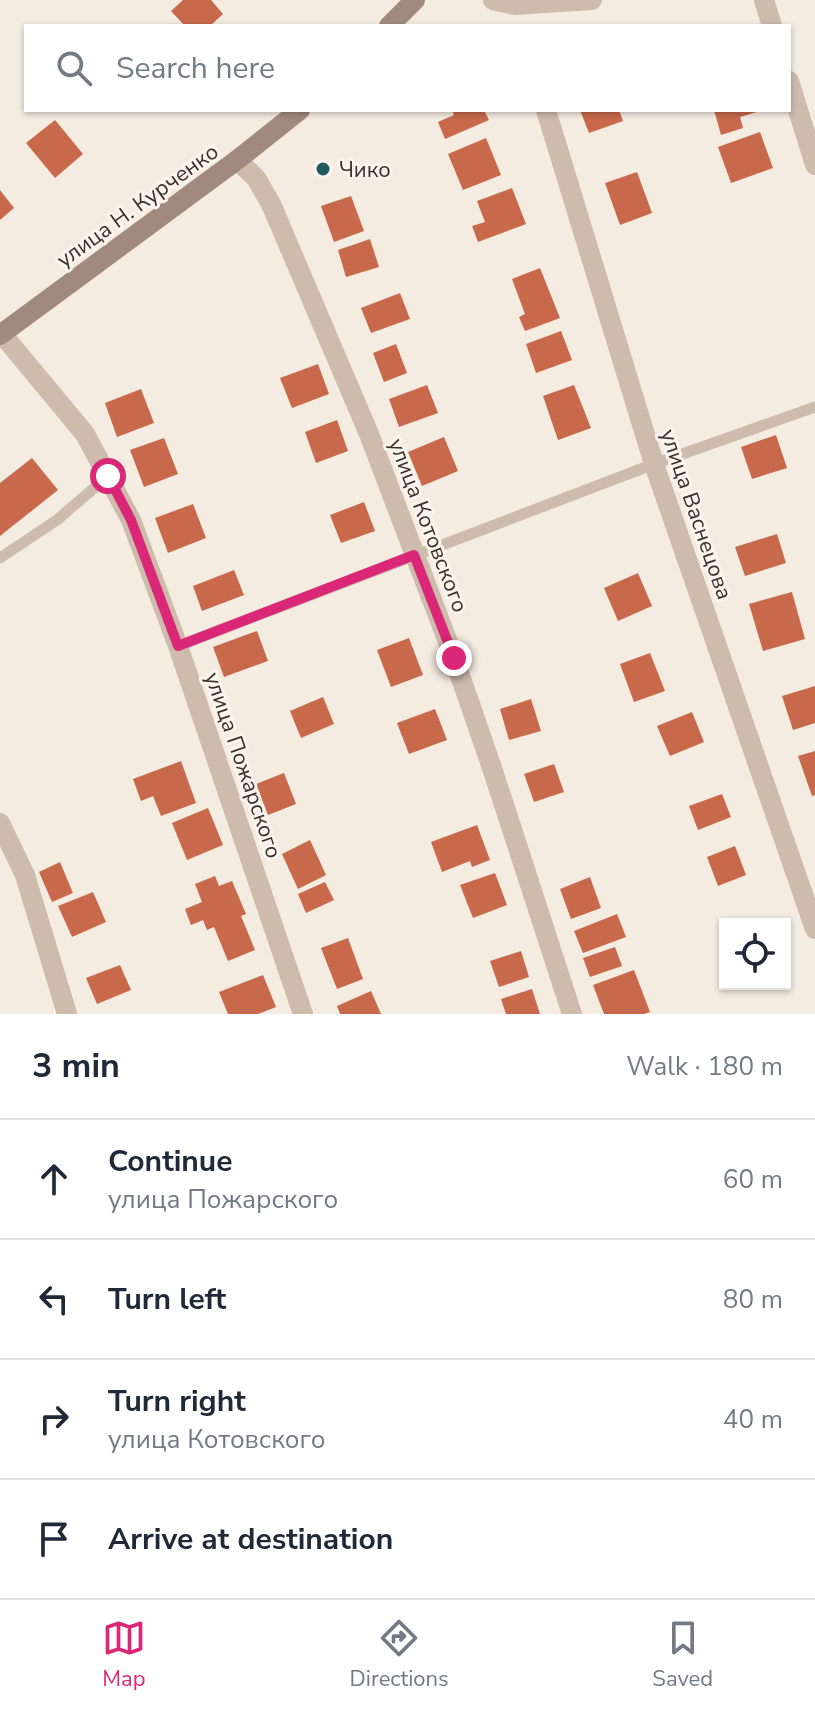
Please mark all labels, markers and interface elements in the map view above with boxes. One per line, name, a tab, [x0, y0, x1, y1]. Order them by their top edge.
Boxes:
search box	[24, 24, 791, 112]
icon: search	[52, 46, 96, 90]
text: Search here	[116, 48, 275, 89]
street label: улица Н. Курченко	[50, 137, 225, 275]
place label: Чико	[339, 155, 391, 185]
marker: Чико	[314, 160, 332, 178]
street label: улица Васнецова	[653, 425, 739, 604]
street label: улица Котовского	[381, 434, 475, 617]
route start	[90, 458, 126, 494]
route end	[436, 640, 472, 676]
street label: улица Пожарского	[197, 668, 289, 862]
map controls	[719, 918, 791, 990]
button: locate	[719, 918, 791, 990]
text: 3 min	[32, 1043, 120, 1089]
text: Walk · 180 m	[626, 1049, 783, 1084]
text: Continue	[108, 1141, 233, 1182]
icon: ahead	[32, 1157, 76, 1201]
text: 60 m	[723, 1162, 783, 1197]
text: улица Пожарского	[108, 1182, 338, 1217]
icon: left	[32, 1277, 76, 1321]
text: Turn left	[108, 1279, 226, 1320]
text: 80 m	[723, 1282, 783, 1317]
text: Turn right	[108, 1381, 246, 1422]
icon: right	[32, 1397, 76, 1441]
text: 40 m	[723, 1402, 783, 1437]
text: улица Котовского	[108, 1422, 326, 1457]
icon: arrive	[32, 1517, 76, 1561]
text: Arrive at destination	[108, 1519, 393, 1560]
tab: Map	[102, 1616, 146, 1694]
tab: Directions	[350, 1616, 449, 1694]
tab: Saved	[652, 1616, 713, 1694]

